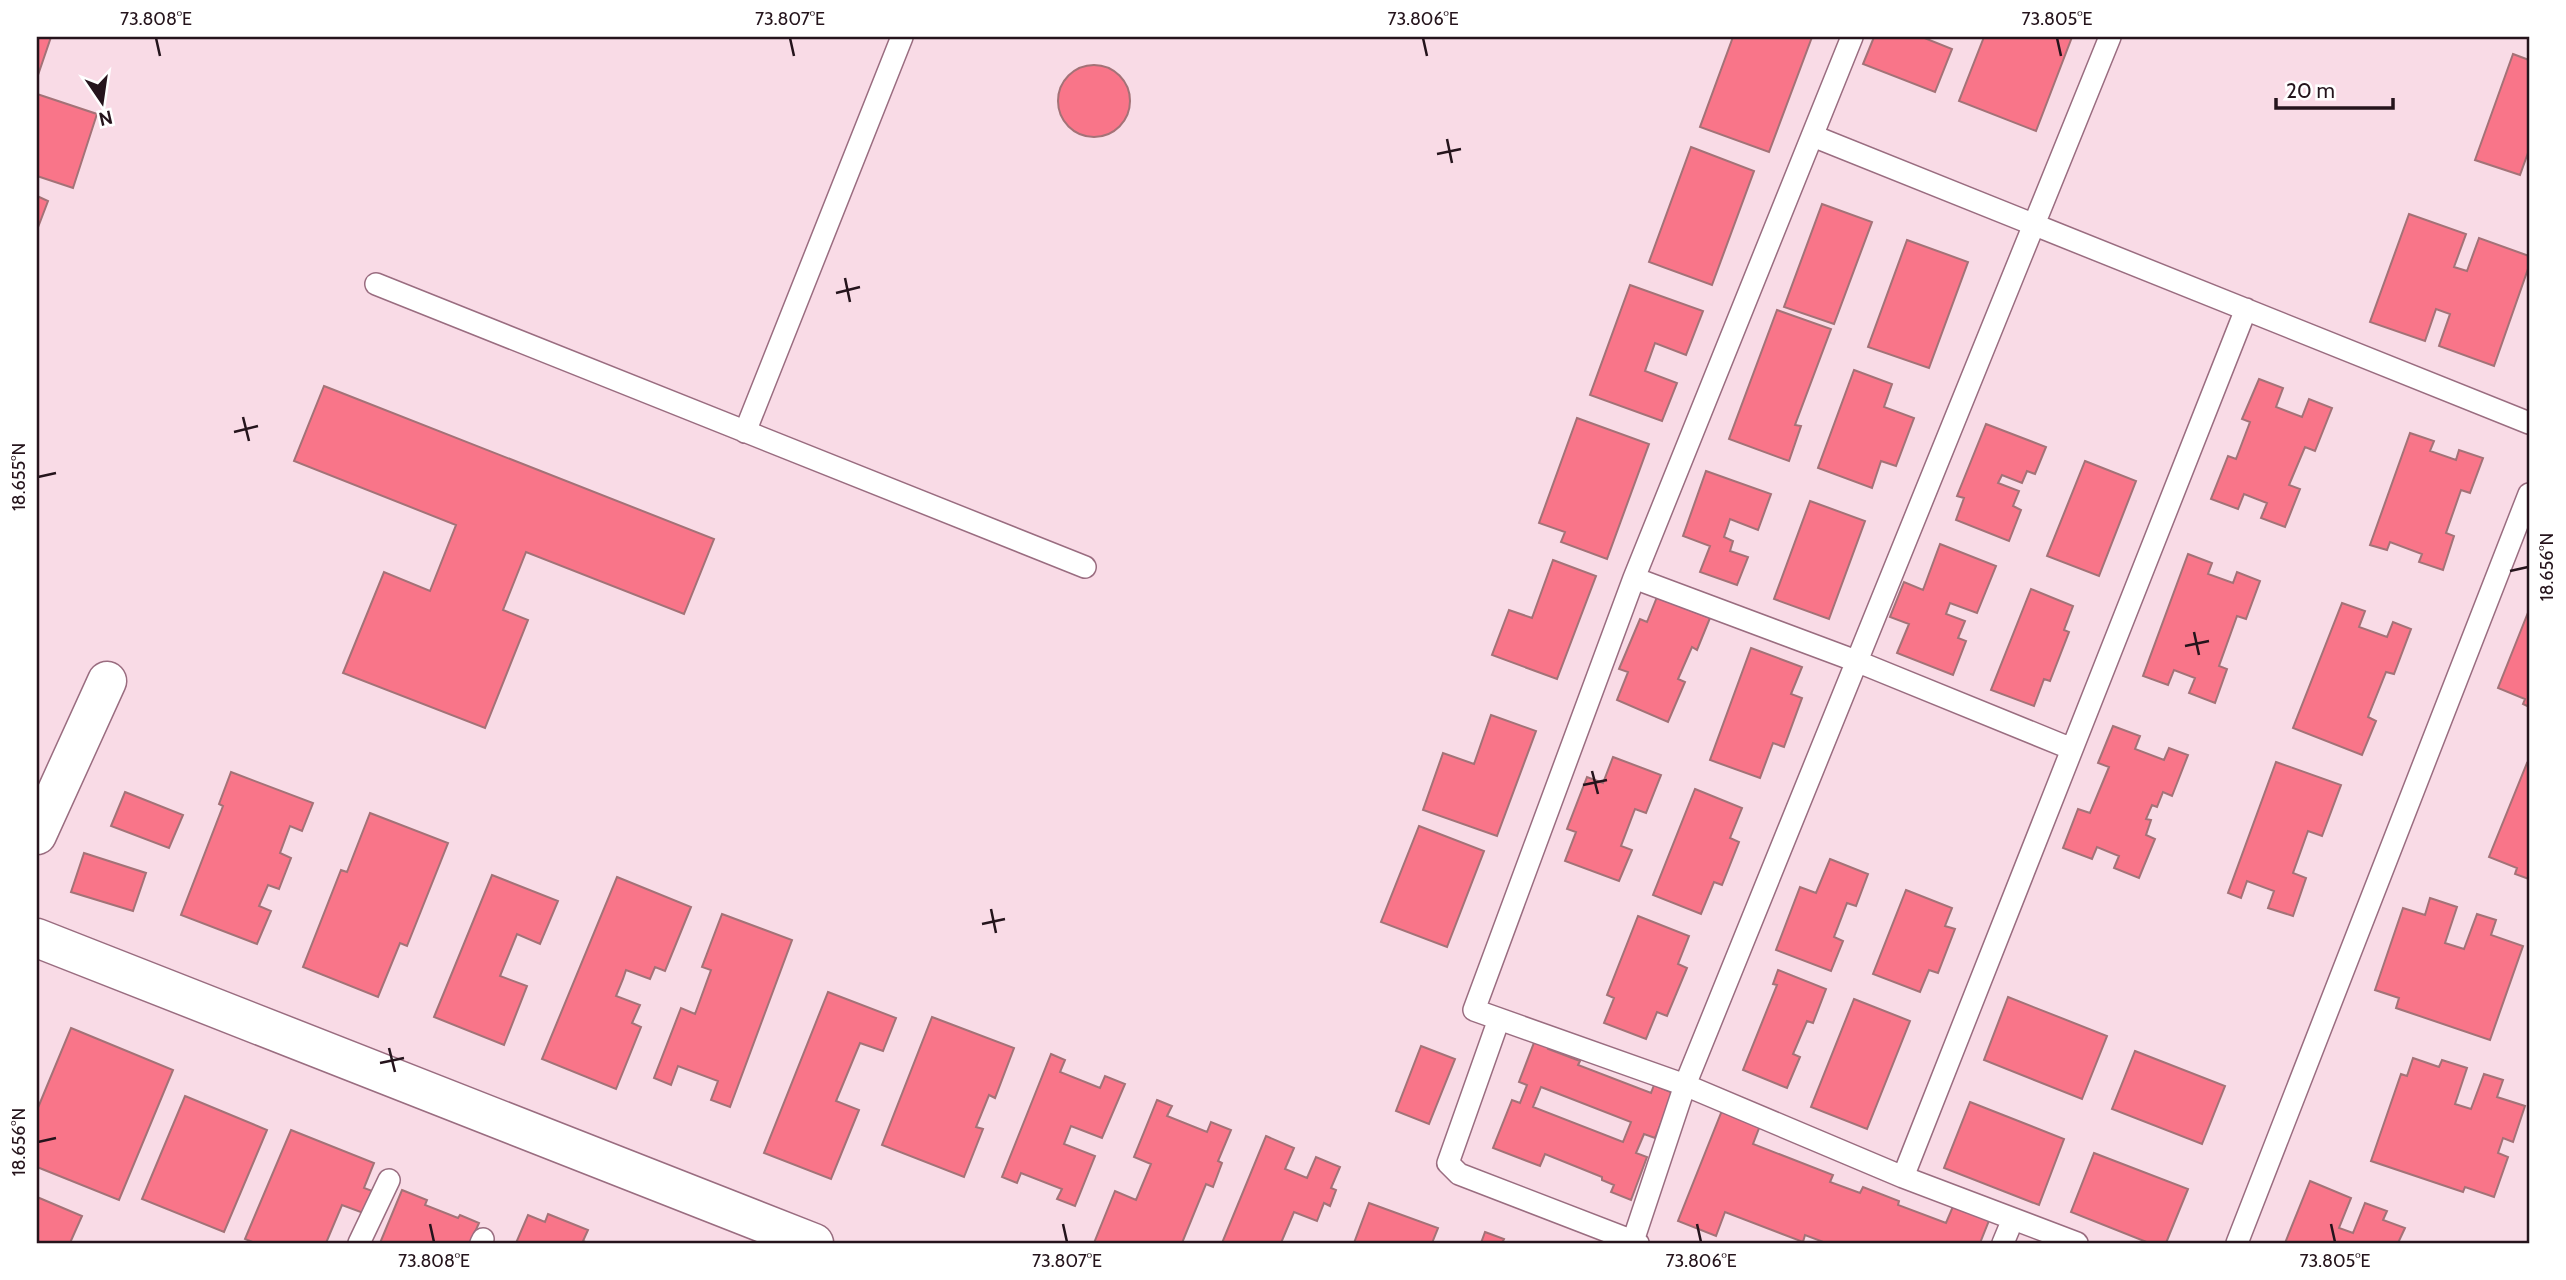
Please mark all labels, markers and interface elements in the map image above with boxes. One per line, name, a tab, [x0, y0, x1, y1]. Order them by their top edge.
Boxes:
text: 73.808°E	[120, 8, 192, 30]
text: 73.807°E	[755, 8, 825, 30]
text: 73.806°E	[1387, 8, 1459, 30]
text: 73.805°E	[2022, 8, 2093, 30]
north arrow	[66, 66, 136, 136]
scale bar	[2276, 66, 2393, 110]
text: 20 m	[2286, 78, 2335, 103]
text: N	[97, 105, 115, 131]
text: 18.655°N	[8, 443, 30, 511]
text: 18.656°N	[2536, 533, 2558, 601]
text: 18.656°N	[8, 1108, 30, 1176]
text: 73.808°E	[398, 1250, 470, 1272]
text: 73.807°E	[1032, 1250, 1102, 1272]
text: 73.806°E	[1665, 1250, 1737, 1272]
text: 73.805°E	[2300, 1250, 2371, 1272]

